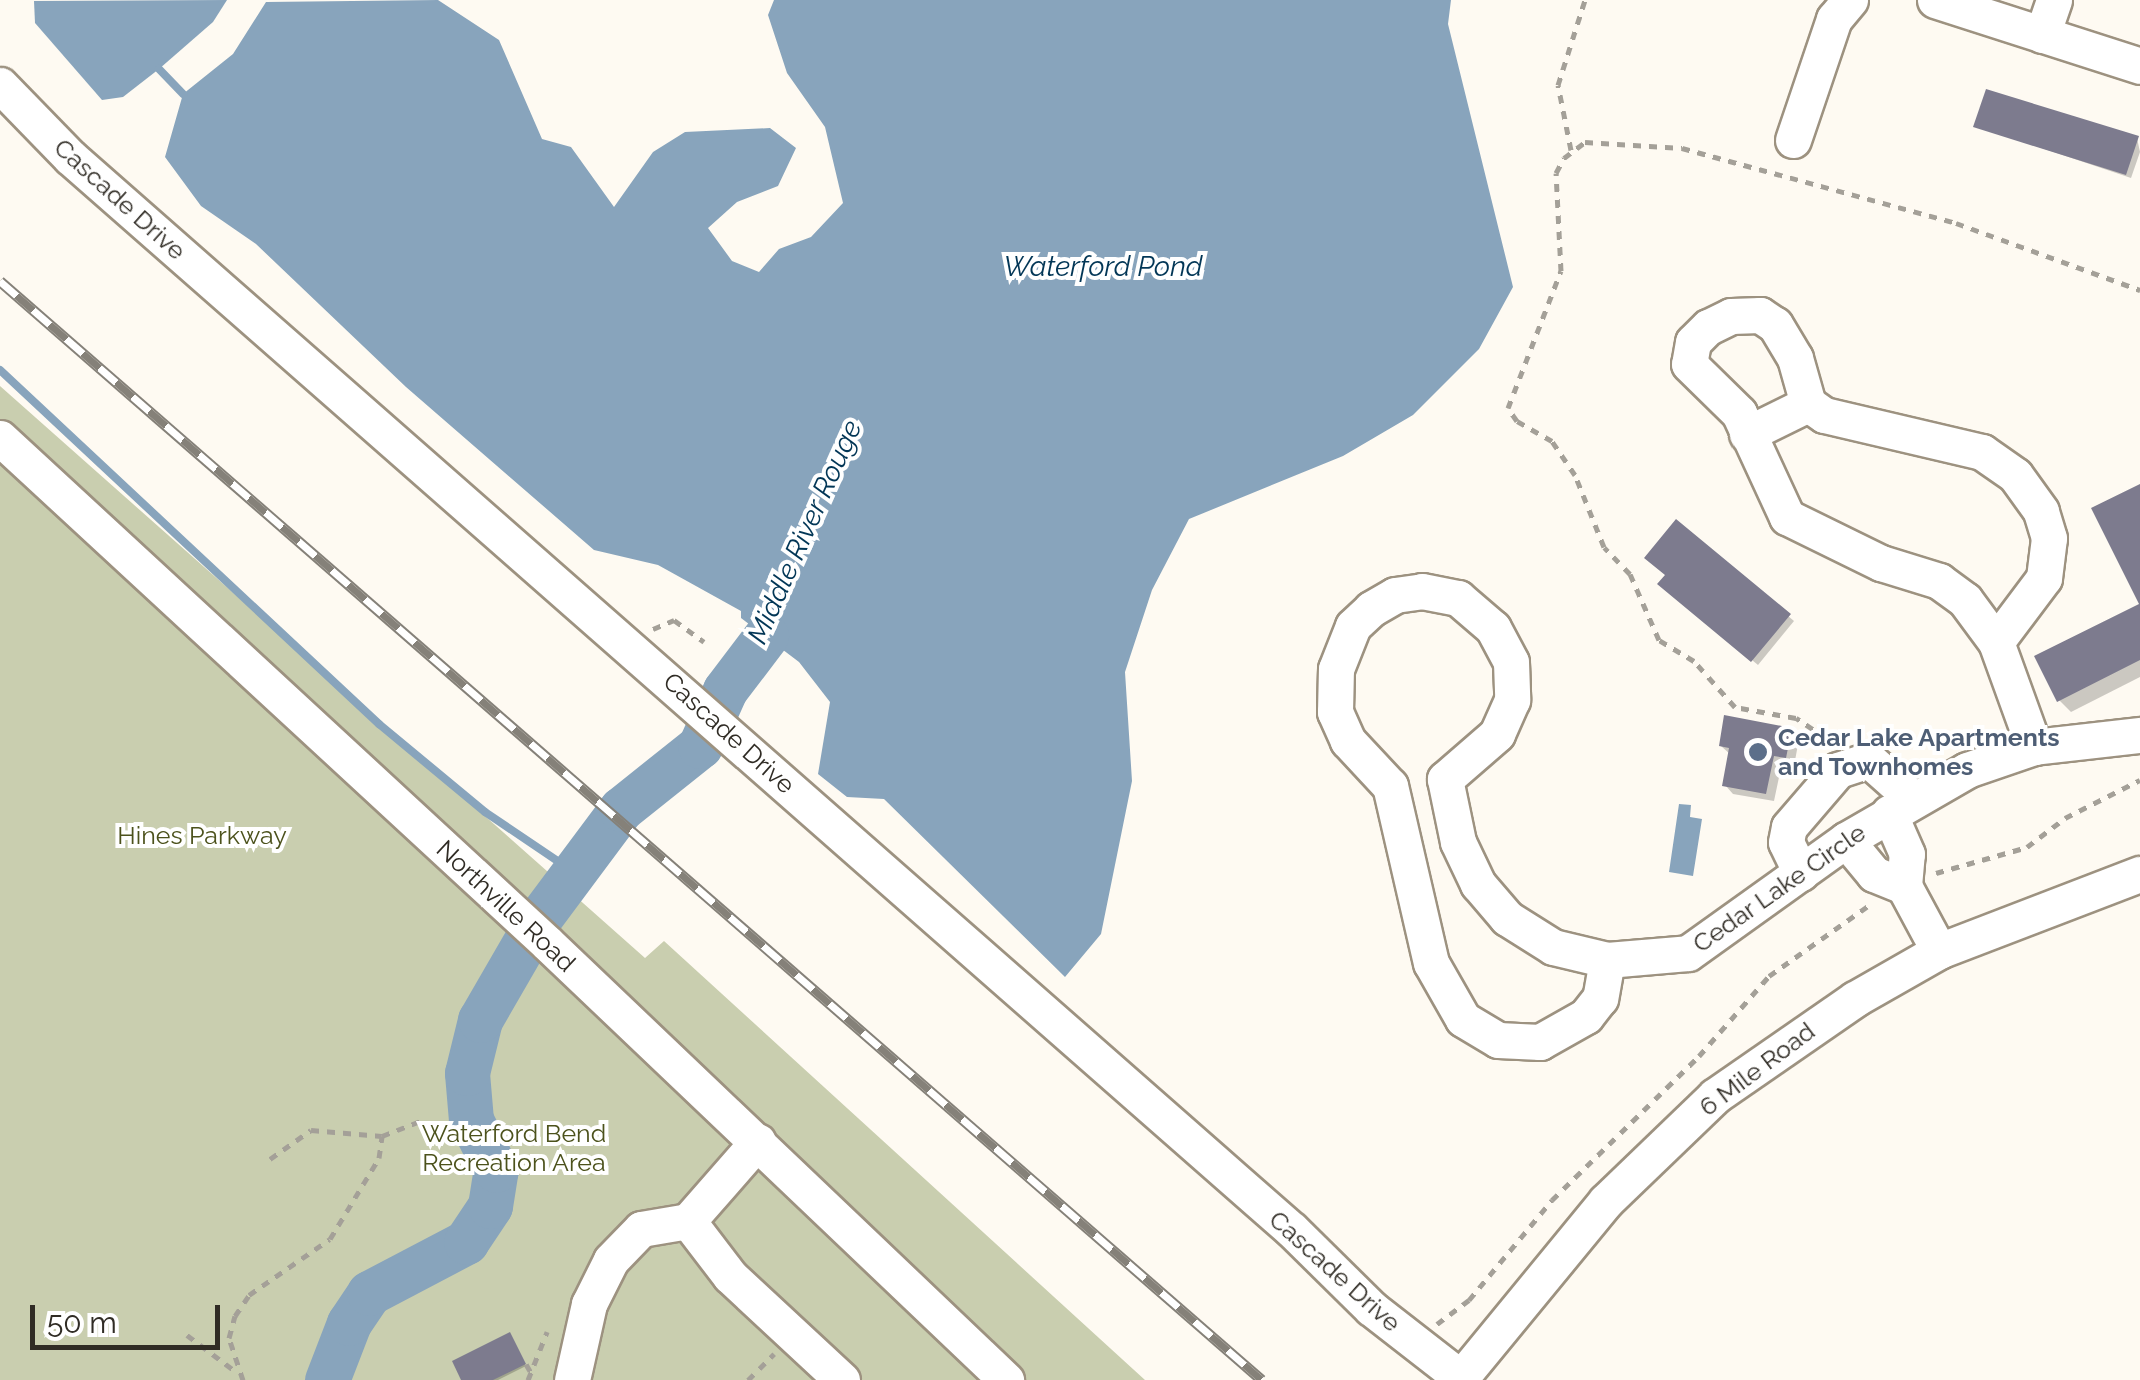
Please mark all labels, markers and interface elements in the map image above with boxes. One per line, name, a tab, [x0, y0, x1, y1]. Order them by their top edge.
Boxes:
street label: Cascade Drive	[48, 132, 192, 266]
water label: Waterford Pond	[1003, 250, 1203, 284]
water label: Middle River Rouge	[741, 415, 869, 649]
street label: Cascade Drive	[657, 666, 801, 800]
place label: Cedar Lake Apartments and Townhomes	[1778, 723, 2061, 782]
marker: Cedar Lake Apartments and Townhomes	[1747, 741, 1769, 763]
street label: Cedar Lake Circle	[1687, 817, 1871, 959]
park label: Hines Parkway	[117, 820, 287, 850]
street label: Northville Road	[430, 834, 582, 978]
street label: 6 Mile Road	[1693, 1016, 1821, 1122]
park label: Waterford Bend Recreation Area	[422, 1119, 606, 1178]
street label: Cascade Drive	[1263, 1204, 1407, 1338]
scale bar	[35, 1285, 225, 1347]
text: 50 m	[47, 1305, 117, 1340]

